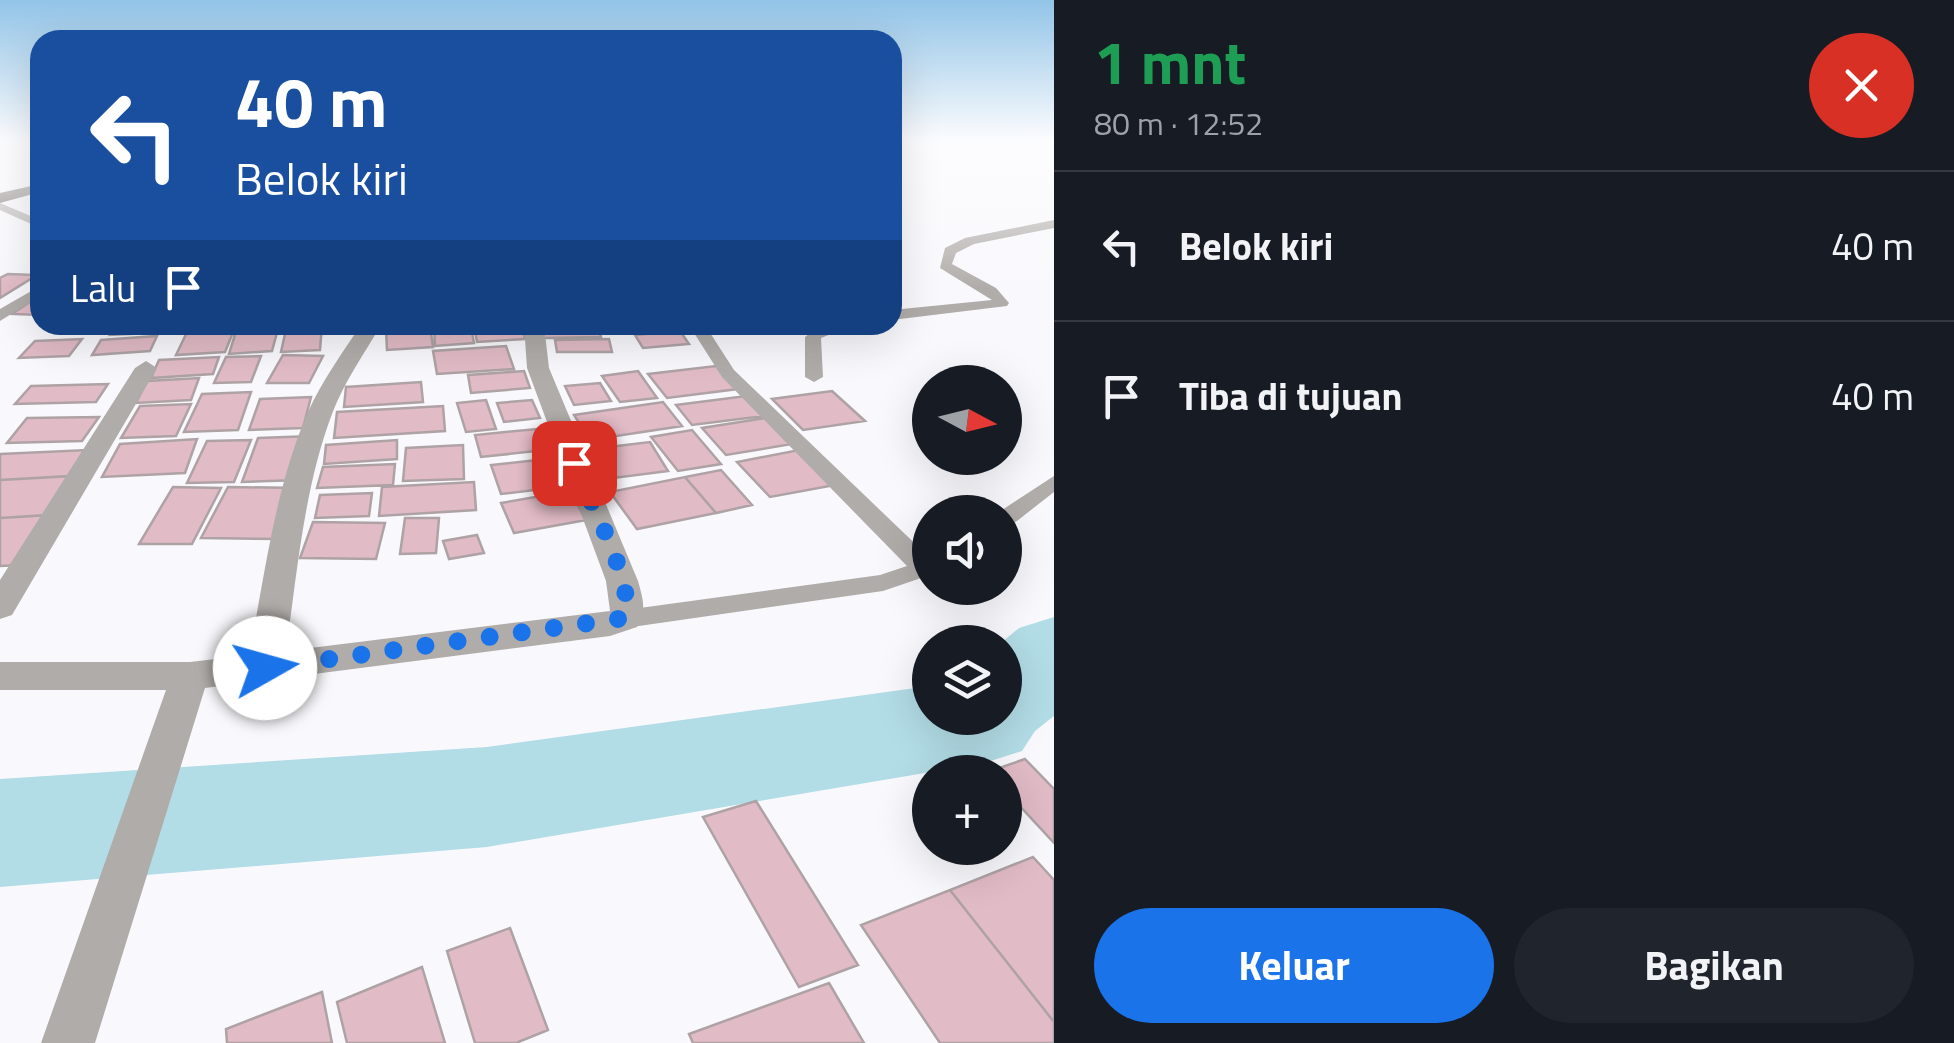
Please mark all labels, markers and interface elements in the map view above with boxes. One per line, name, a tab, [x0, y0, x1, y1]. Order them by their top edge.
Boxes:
text: 1 mnt	[1094, 16, 1246, 107]
button: close	[1809, 33, 1914, 138]
text: 40 m	[235, 48, 388, 154]
icon: left	[70, 70, 200, 200]
text: 80 m · 12:52	[1094, 99, 1263, 147]
text: Belok kiri	[235, 144, 408, 212]
text: Belok kiri	[1179, 217, 1333, 275]
text: 40 m	[1831, 217, 1914, 275]
icon: left	[1094, 219, 1149, 274]
text: Lalu	[70, 259, 136, 317]
icon: arrive	[156, 260, 211, 315]
north arrow	[912, 365, 1022, 475]
map controls	[912, 365, 1022, 865]
text: Tiba di tujuan	[1179, 367, 1402, 425]
text: 40 m	[1831, 367, 1914, 425]
icon: arrive	[1094, 369, 1149, 424]
pin	[532, 421, 617, 506]
icon: arrive	[547, 436, 602, 491]
button: sound	[912, 495, 1022, 605]
position arrow	[213, 616, 317, 720]
button: layers	[912, 625, 1022, 735]
button: +	[912, 755, 1022, 865]
button: Keluar	[1094, 908, 1494, 1023]
button: Bagikan	[1514, 908, 1914, 1023]

